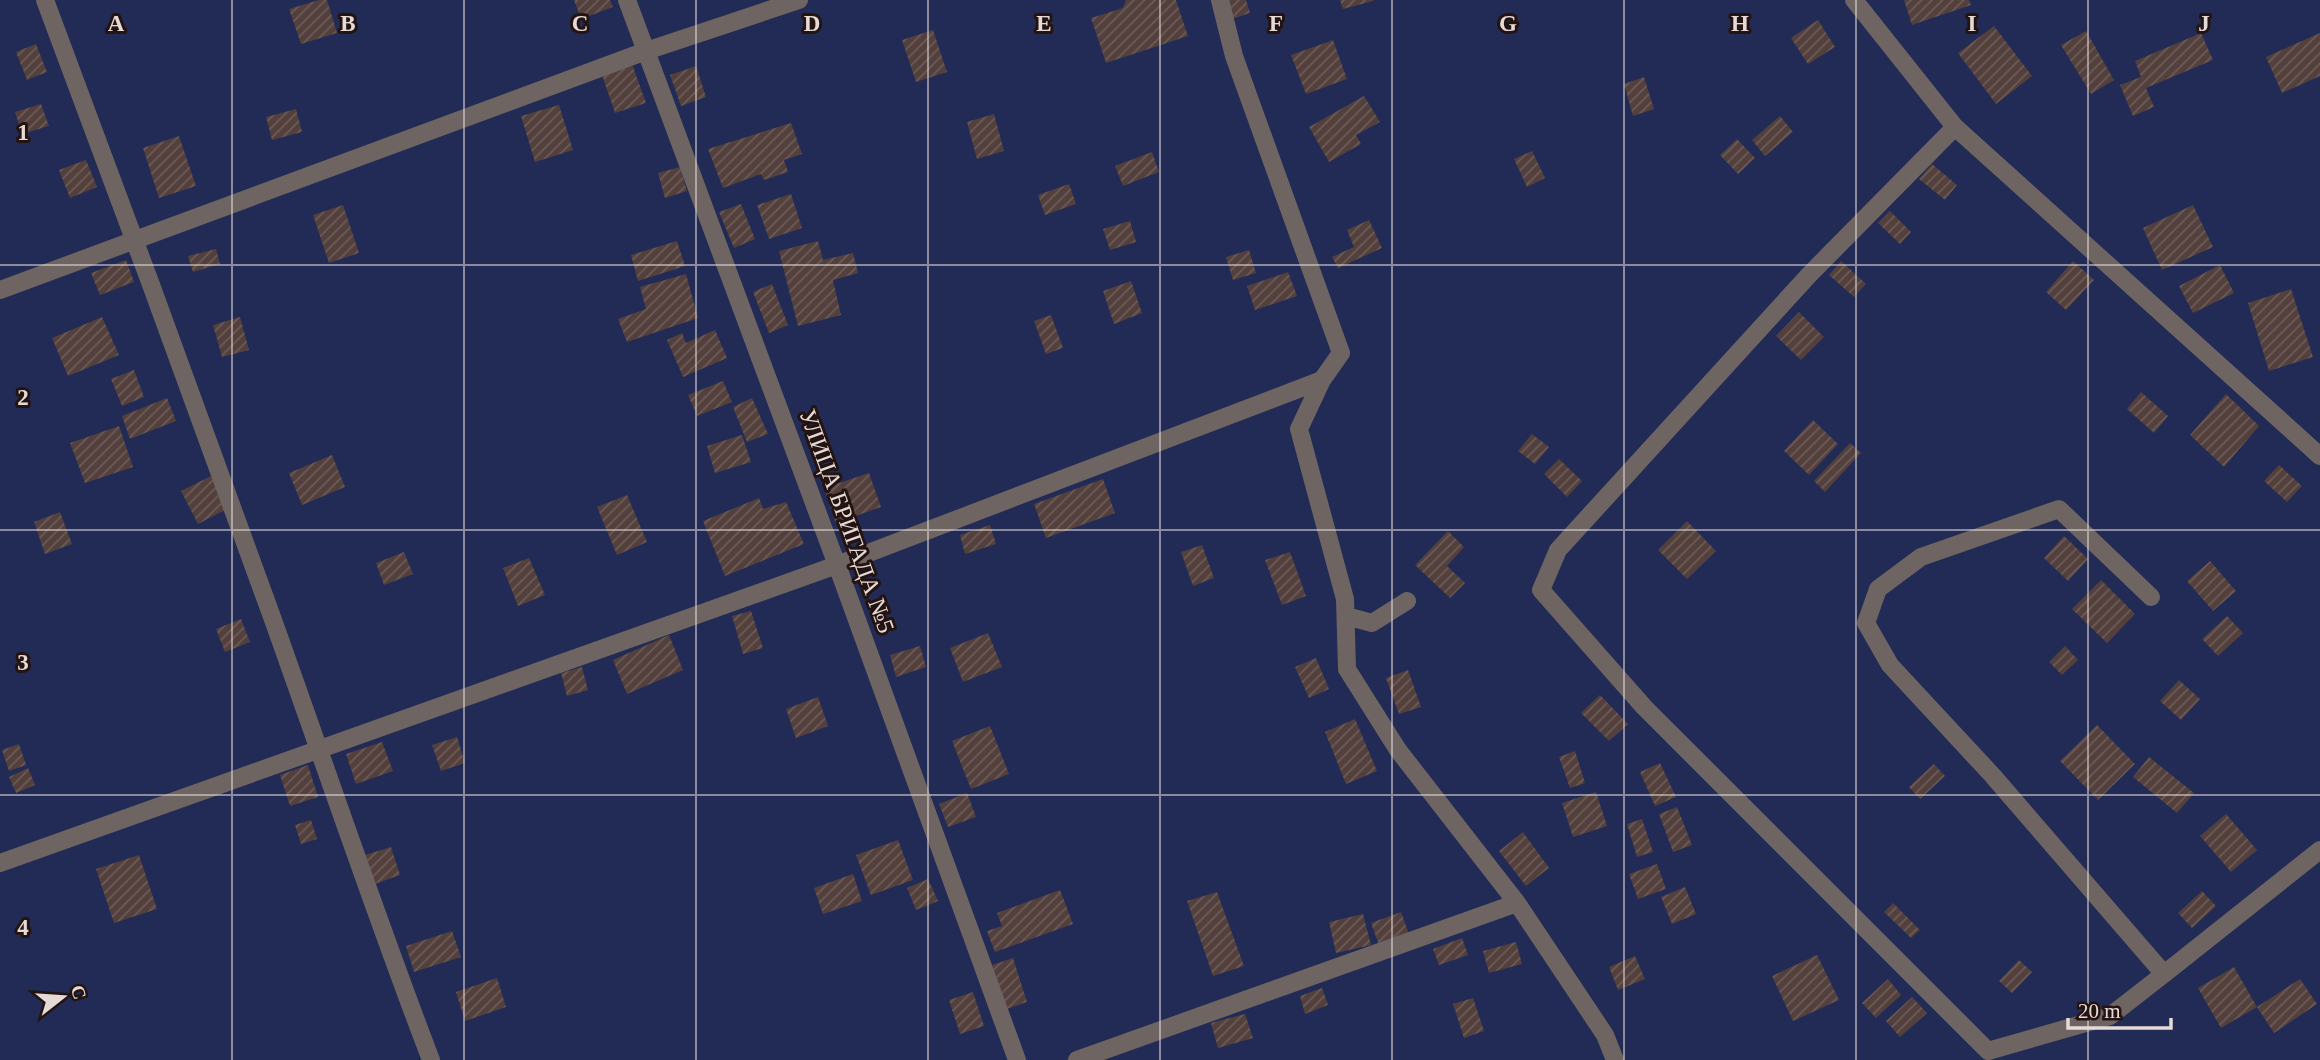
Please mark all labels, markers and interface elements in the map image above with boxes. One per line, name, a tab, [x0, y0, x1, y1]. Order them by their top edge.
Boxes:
text: A	[108, 11, 125, 36]
text: B	[340, 11, 356, 36]
text: C	[572, 11, 588, 36]
text: D	[804, 11, 820, 36]
text: E	[1036, 11, 1052, 36]
text: F	[1269, 11, 1283, 36]
text: G	[1499, 11, 1517, 36]
text: H	[1731, 11, 1749, 36]
text: I	[1968, 11, 1977, 36]
text: J	[2198, 11, 2210, 36]
text: 1	[17, 120, 29, 145]
text: 2	[17, 385, 29, 410]
street label: УЛИЦА БРИГАДА №5	[794, 406, 900, 636]
text: 3	[17, 650, 29, 675]
text: 4	[17, 915, 29, 940]
north arrow	[28, 962, 98, 1032]
text: С	[67, 983, 91, 1002]
scale bar	[2068, 986, 2171, 1030]
text: 20 m	[2078, 999, 2121, 1023]

